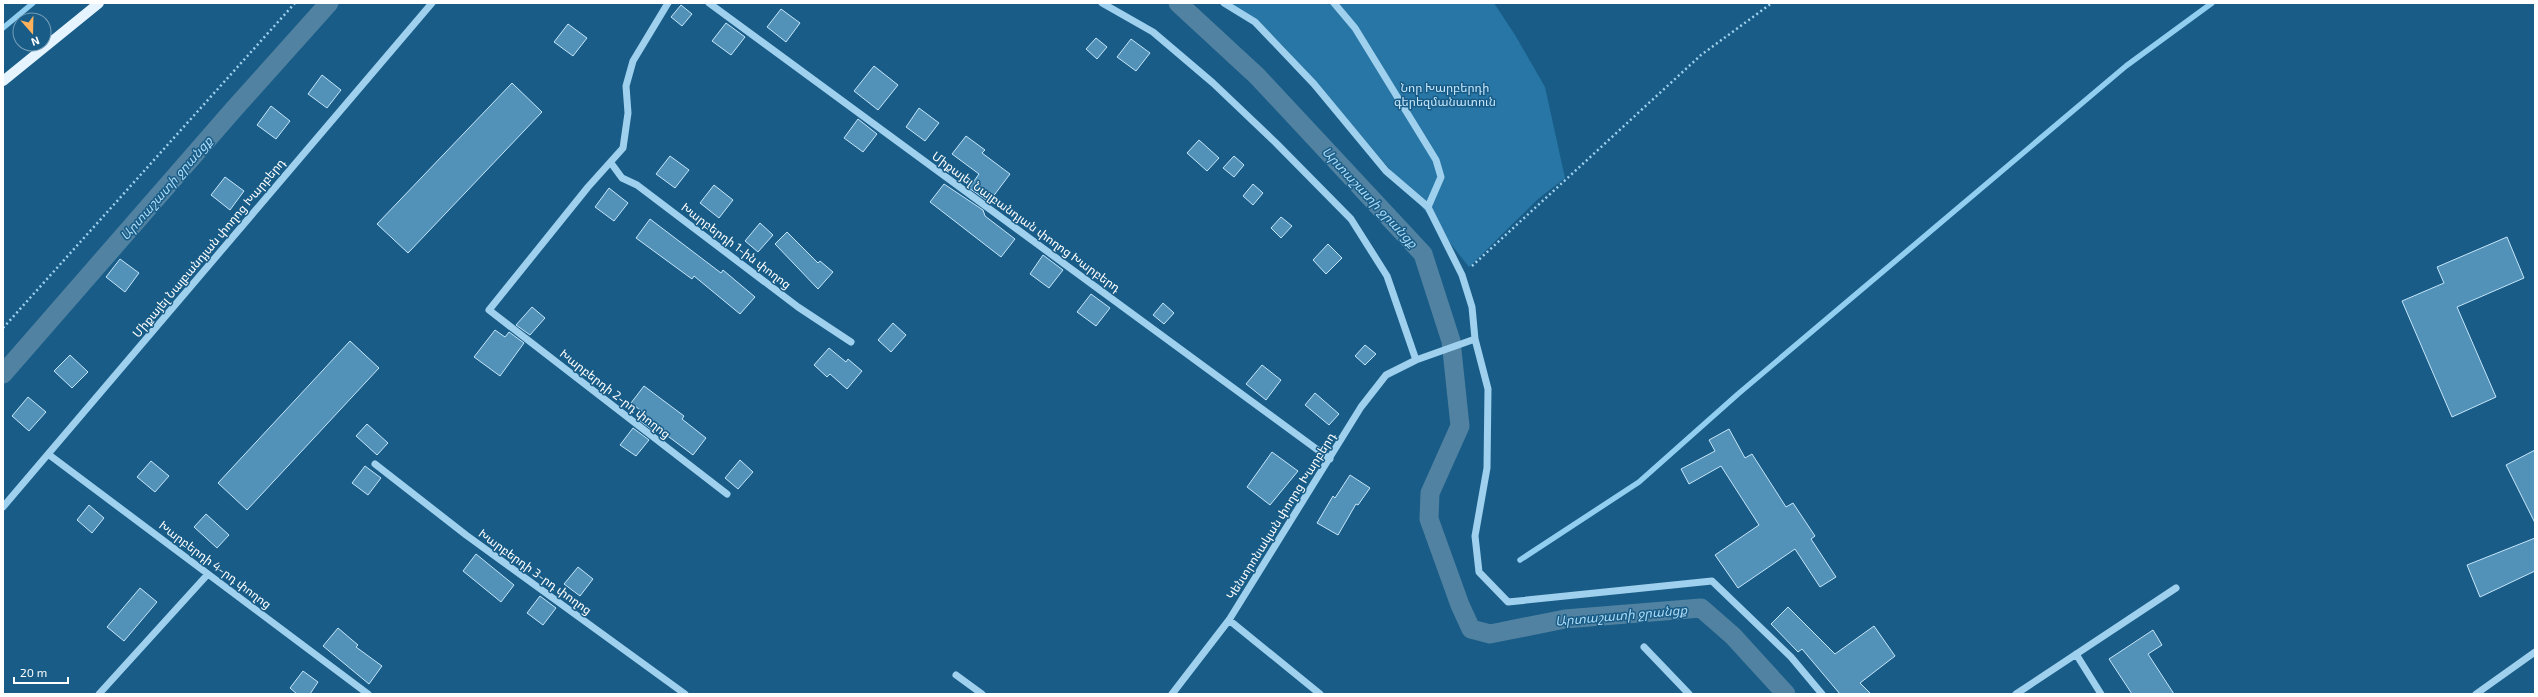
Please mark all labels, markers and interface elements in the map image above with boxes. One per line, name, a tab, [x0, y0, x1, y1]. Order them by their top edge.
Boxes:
north arrow	[12, 12, 52, 52]
text: N	[30, 34, 42, 49]
park label: Նոր Խարբերդի գերեզմանատուն	[1394, 80, 1496, 109]
water label: Արտաշատի ջրանցք	[116, 132, 217, 244]
water label: Արտաշատի ջրանցք	[1318, 143, 1422, 252]
street label: Միքայել Նալբանդյան փողոց Խարբերդ	[929, 148, 1124, 295]
street label: Միքայել Նալբանդյան փողոց Խարբերդ	[129, 155, 288, 340]
street label: Խարբերդի 1-ին փողոց	[678, 199, 794, 292]
street label: Խարբերդի 2-րդ փողոց	[557, 346, 674, 441]
street label: Կենտրոնական փողոց Խարբերդ	[1223, 429, 1339, 602]
street label: Խարբերդի 4-րդ փողոց	[156, 517, 274, 612]
street label: Խարբերդի 3-րդ փողոց	[476, 525, 595, 618]
water label: Արտաշատի ջրանցք	[1554, 601, 1689, 630]
scale bar	[14, 659, 68, 685]
text: 20 m	[20, 665, 47, 679]

